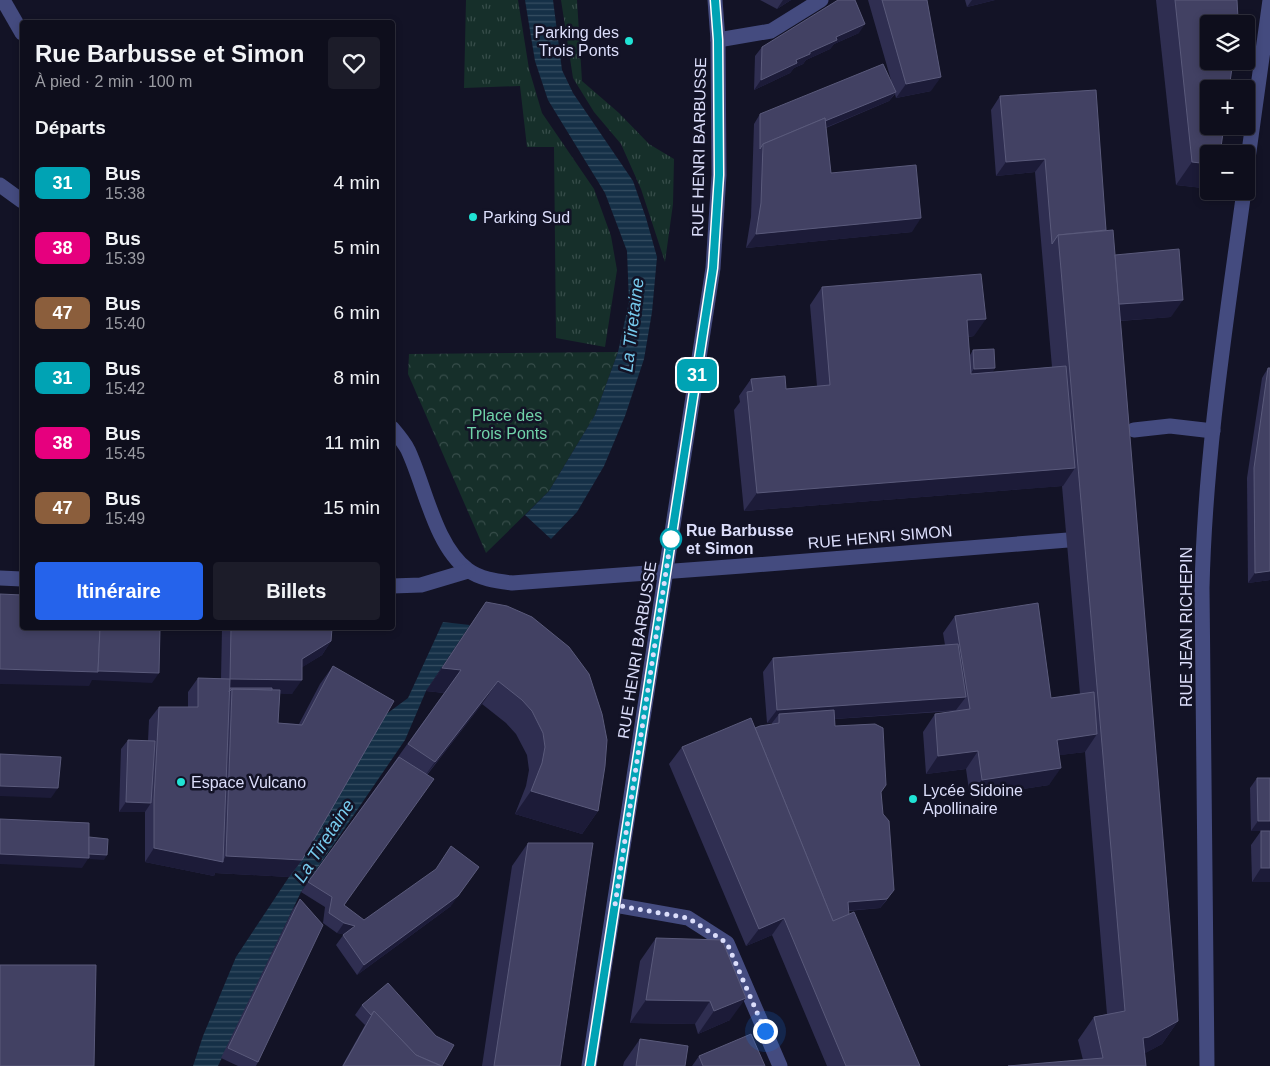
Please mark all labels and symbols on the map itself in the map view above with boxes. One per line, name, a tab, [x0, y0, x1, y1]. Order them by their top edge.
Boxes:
place label: Parking des Trois Ponts	[535, 24, 619, 59]
marker: Parking des Trois Ponts	[623, 35, 635, 47]
street label: RUE HENRI BARBUSSE	[689, 57, 709, 237]
place label: Parking Sud	[483, 209, 570, 226]
marker: Parking Sud	[467, 211, 479, 223]
water label: La Tiretaine	[616, 277, 648, 373]
line badge: 31	[674, 359, 720, 391]
park label: Place des Trois Ponts	[467, 407, 547, 442]
place label: Rue Barbusse et Simon	[686, 522, 794, 557]
street label: RUE HENRI SIMON	[807, 522, 953, 552]
marker: Rue Barbusse et Simon	[660, 528, 682, 550]
street label: RUE JEAN RICHEPIN	[1178, 547, 1195, 707]
street label: RUE HENRI BARBUSSE	[615, 560, 659, 740]
place label: Espace Vulcano	[191, 774, 306, 791]
marker: Espace Vulcano	[175, 776, 187, 788]
place label: Lycée Sidoine Apollinaire	[923, 782, 1023, 817]
marker: Lycée Sidoine Apollinaire	[907, 793, 919, 805]
water label: La Tiretaine	[290, 796, 358, 886]
your location	[753, 1019, 778, 1044]

